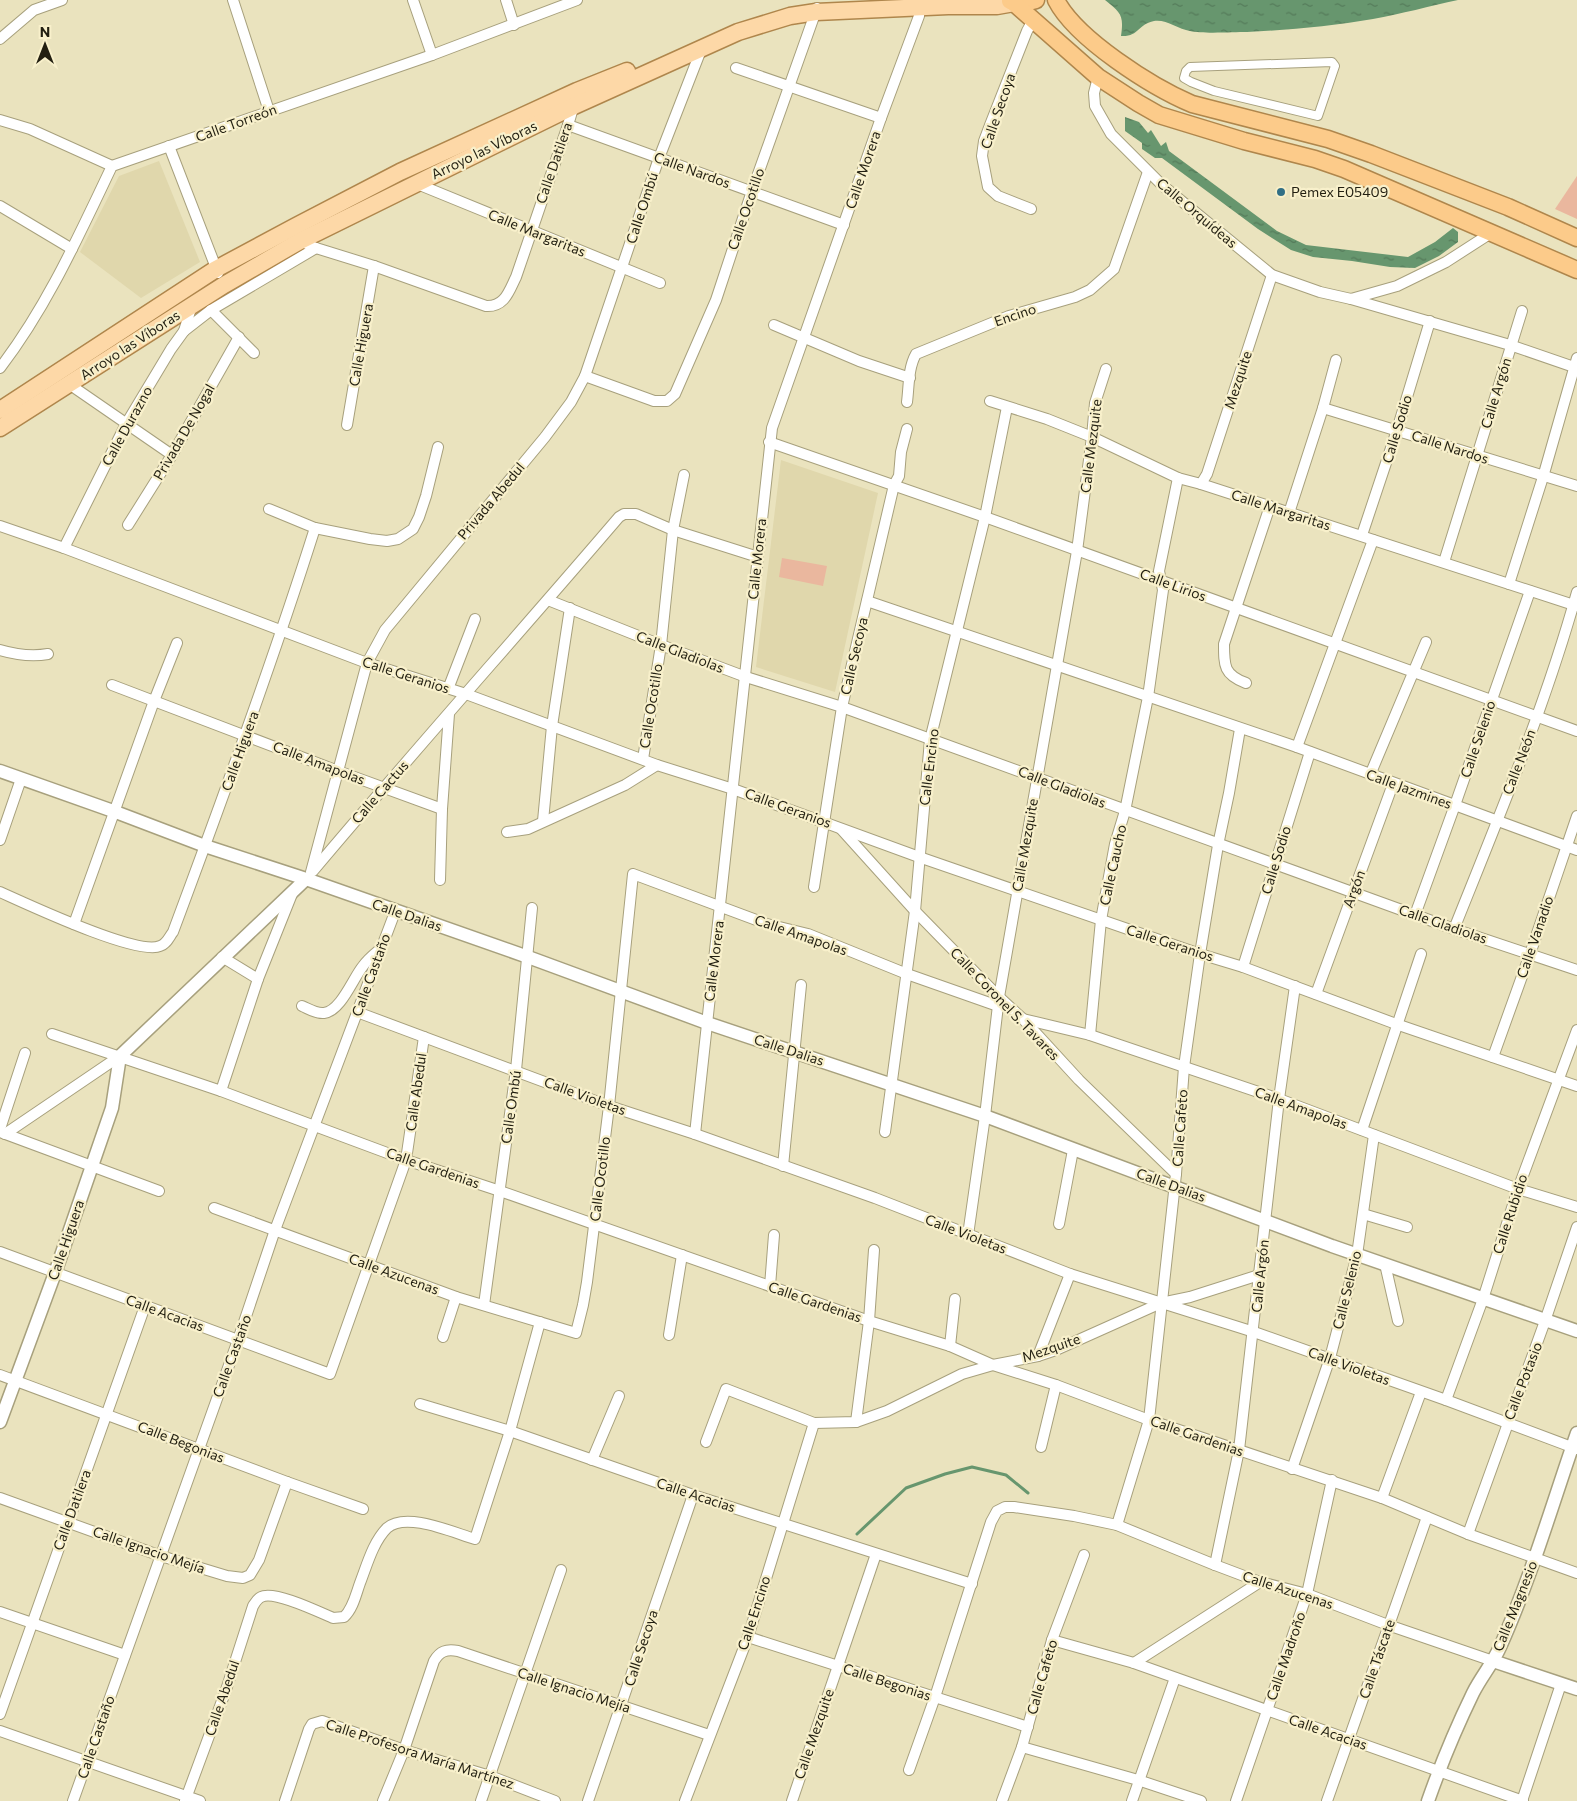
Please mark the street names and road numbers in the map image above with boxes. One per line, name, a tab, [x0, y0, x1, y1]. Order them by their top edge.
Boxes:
street label: Calle Secoya	[977, 71, 1018, 151]
street label: Calle Torreón	[193, 100, 279, 145]
street label: Arroyo las Víboras	[428, 117, 539, 183]
street label: Calle Datilera	[532, 120, 575, 206]
street label: Calle Morera	[841, 129, 884, 211]
street label: Calle Nardos	[652, 148, 733, 191]
street label: Calle Ocotillo	[724, 166, 767, 252]
street label: Calle Ombú	[622, 170, 661, 246]
street label: Calle Orquídeas	[1154, 174, 1241, 251]
street label: Calle Margaritas	[486, 205, 588, 260]
street label: Encino	[992, 299, 1038, 330]
street label: Calle Higuera	[345, 302, 376, 388]
street label: Arroyo las Víboras	[77, 306, 183, 383]
street label: Mezquite	[1220, 349, 1255, 411]
street label: Calle Argón	[1477, 355, 1514, 430]
street label: Privada De Nogal	[149, 381, 218, 483]
street label: Calle Durazno	[98, 383, 155, 469]
street label: Calle Sodio	[1378, 393, 1415, 465]
street label: Calle Mezquite	[1076, 398, 1105, 494]
street label: Calle Nardos	[1409, 426, 1491, 467]
street label: Privada Abedul	[454, 459, 528, 543]
street label: Calle Margaritas	[1229, 485, 1333, 534]
street label: Calle Morera	[744, 518, 769, 600]
street label: Calle Lirios	[1138, 565, 1209, 604]
street label: Calle Secoya	[836, 615, 871, 696]
street label: Calle Gladiolas	[634, 627, 726, 676]
street label: Calle Geranios	[360, 652, 452, 697]
street label: Calle Ocotillo	[635, 662, 666, 749]
street label: Calle Selenio	[1456, 698, 1499, 780]
street label: Calle Higuera	[217, 709, 262, 793]
street label: Calle Neón	[1498, 727, 1539, 797]
street label: Calle Encino	[915, 728, 942, 806]
street label: Calle Amapolas	[271, 737, 368, 788]
street label: Calle Cactus	[348, 757, 412, 827]
street label: Calle Gladiolas	[1016, 762, 1108, 811]
street label: Calle Jazmines	[1364, 765, 1454, 812]
street label: Calle Geranios	[743, 784, 834, 831]
street label: Calle Mezquite	[1008, 797, 1041, 893]
street label: Calle Caucho	[1096, 823, 1129, 907]
street label: Calle Sodio	[1257, 824, 1294, 896]
street label: Argón	[1339, 868, 1368, 910]
street label: Calle Vanadio	[1513, 894, 1557, 980]
street label: Calle Dalias	[370, 895, 444, 934]
street label: Calle Gladiolas	[1397, 900, 1490, 947]
street label: Calle Amapolas	[752, 911, 850, 958]
street label: Calle Morera	[700, 920, 727, 1002]
street label: Calle Geranios	[1124, 920, 1216, 965]
street label: Calle Castaño	[348, 931, 393, 1019]
street label: Calle Coronel S. Tavares	[947, 944, 1064, 1064]
street label: Calle Dalias	[752, 1030, 826, 1069]
street label: Calle Abedul	[402, 1052, 429, 1132]
street label: Calle Ombú	[497, 1069, 524, 1145]
street label: Calle Violetas	[542, 1073, 628, 1118]
street label: Calle Amapolas	[1253, 1083, 1350, 1132]
street label: Calle Cafeto	[1168, 1089, 1191, 1167]
street label: Calle Ocotillo	[586, 1135, 613, 1222]
street label: Calle Gardenias	[384, 1144, 482, 1191]
street label: Calle Dalias	[1134, 1164, 1208, 1205]
street label: Calle Rubidio	[1489, 1172, 1530, 1256]
street label: Calle Higuera	[44, 1197, 87, 1282]
street label: Calle Violetas	[923, 1210, 1009, 1257]
street label: Calle Argón	[1247, 1239, 1272, 1313]
street label: Calle Azucenas	[347, 1249, 442, 1298]
street label: Calle Selenio	[1329, 1249, 1365, 1331]
street label: Calle Gardenias	[766, 1278, 864, 1325]
street label: Calle Acacias	[124, 1291, 207, 1335]
street label: Calle Castaño	[209, 1312, 254, 1400]
street label: Mezquite	[1020, 1330, 1082, 1365]
street label: Calle Potasio	[1500, 1339, 1545, 1422]
street label: Calle Violetas	[1306, 1343, 1392, 1388]
street label: Calle Gardenias	[1148, 1412, 1246, 1459]
street label: Calle Begonias	[135, 1417, 227, 1466]
street label: Calle Datilera	[49, 1467, 94, 1553]
street label: Calle Acacias	[655, 1474, 738, 1515]
street label: Calle Ignacio Mejía	[91, 1522, 208, 1577]
street label: Calle Magnesio	[1489, 1558, 1540, 1654]
street label: Calle Azucenas	[1241, 1567, 1336, 1612]
street label: Calle Encino	[733, 1573, 774, 1652]
street label: Calle Secoya	[620, 1608, 661, 1688]
street label: Calle Madroño	[1262, 1609, 1309, 1703]
street label: Calle Táscate	[1355, 1617, 1398, 1701]
street label: Calle Cafeto	[1023, 1637, 1060, 1716]
street label: Calle Abedul	[201, 1658, 242, 1738]
street label: Calle Begonias	[841, 1659, 933, 1704]
street label: Calle Ignacio Mejía	[516, 1663, 633, 1716]
street label: Calle Mezquite	[790, 1686, 837, 1781]
street label: Calle Castaño	[73, 1693, 118, 1781]
street label: Calle Acacias	[1287, 1710, 1370, 1753]
street label: Calle Profesora María Martínez	[324, 1715, 516, 1792]

